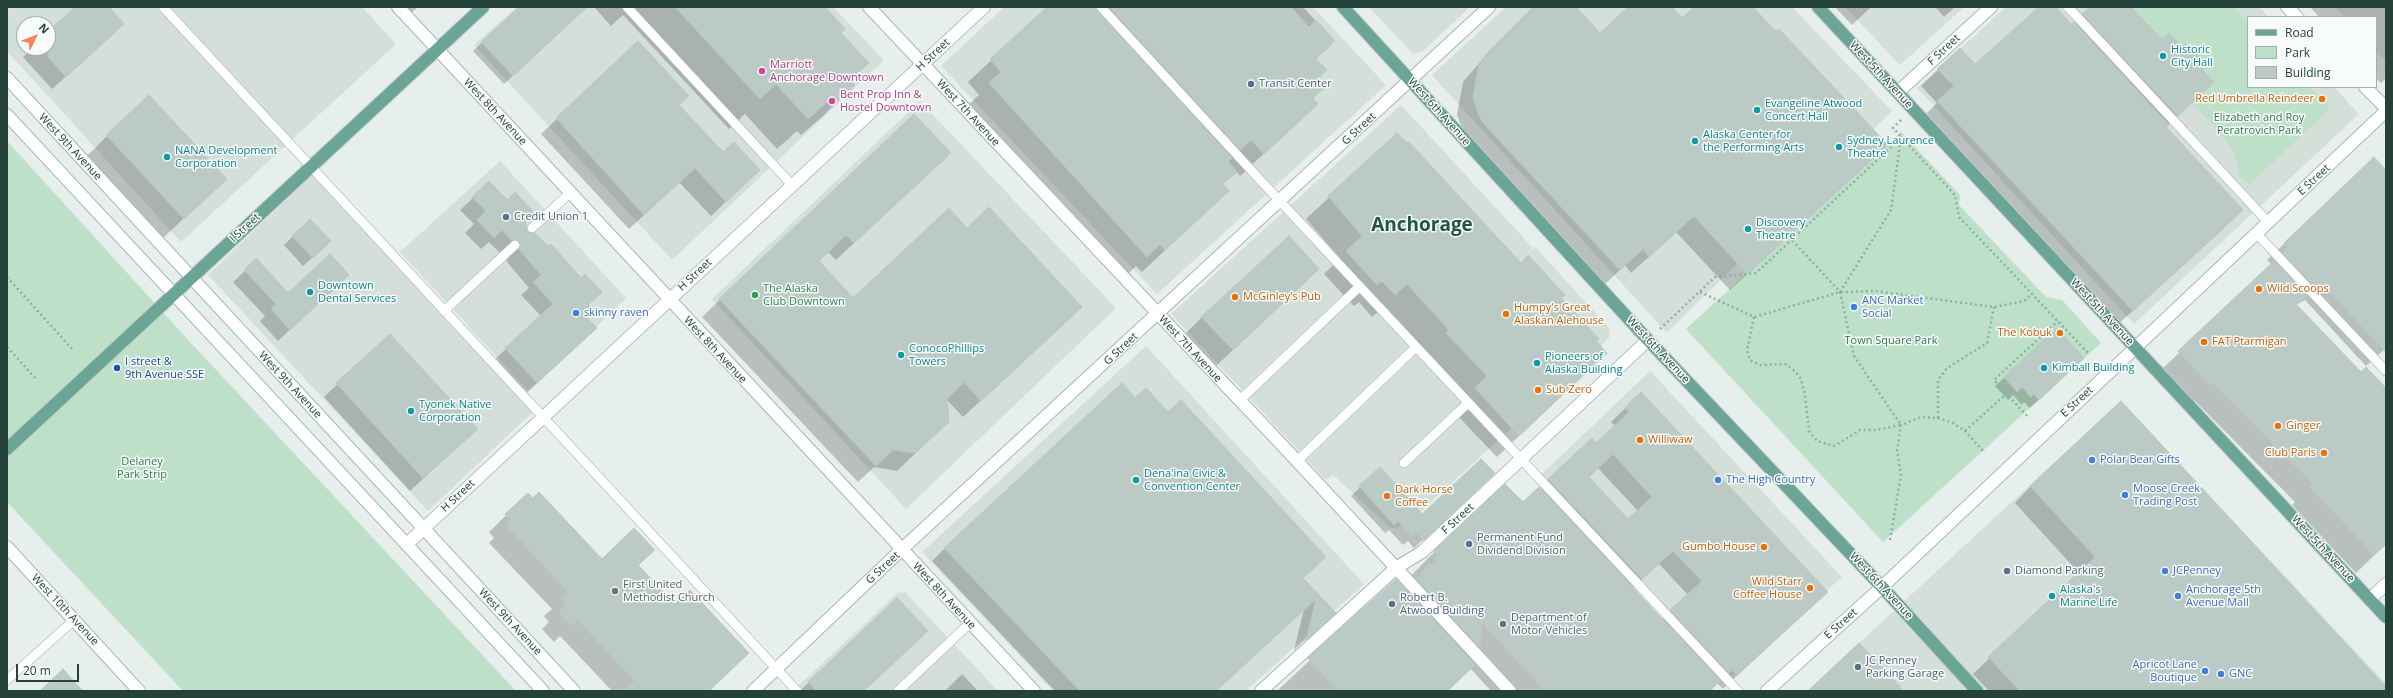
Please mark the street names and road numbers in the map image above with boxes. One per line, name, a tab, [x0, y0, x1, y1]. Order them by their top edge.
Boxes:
street label: F Street	[1925, 32, 1963, 68]
street label: H Street	[913, 36, 953, 74]
street label: West 5th Avenue	[1847, 39, 1915, 111]
street label: West 6th Avenue	[1405, 75, 1473, 149]
street label: West 8th Avenue	[461, 76, 529, 148]
street label: West 7th Avenue	[934, 77, 1002, 149]
street label: G Street	[1339, 110, 1379, 148]
street label: West 9th Avenue	[36, 111, 104, 183]
street label: E Street	[2295, 162, 2333, 198]
street label: I Street	[227, 211, 263, 245]
street label: H Street	[675, 256, 715, 294]
street label: West 5th Avenue	[2068, 276, 2136, 348]
street label: West 7th Avenue	[1156, 313, 1224, 385]
street label: West 8th Avenue	[681, 314, 749, 386]
street label: West 6th Avenue	[1624, 314, 1692, 386]
street label: G Street	[1101, 330, 1141, 368]
street label: West 9th Avenue	[256, 349, 324, 421]
street label: E Street	[2058, 384, 2096, 420]
street label: H Street	[438, 477, 478, 515]
street label: F Street	[1439, 501, 1477, 537]
street label: West 5th Avenue	[2289, 513, 2357, 585]
street label: G Street	[863, 549, 903, 587]
street label: West 6th Avenue	[1847, 550, 1915, 622]
street label: West 8th Avenue	[910, 560, 978, 632]
street label: West 10th Avenue	[29, 572, 101, 648]
street label: West 9th Avenue	[476, 586, 544, 658]
street label: E Street	[1822, 606, 1860, 642]

